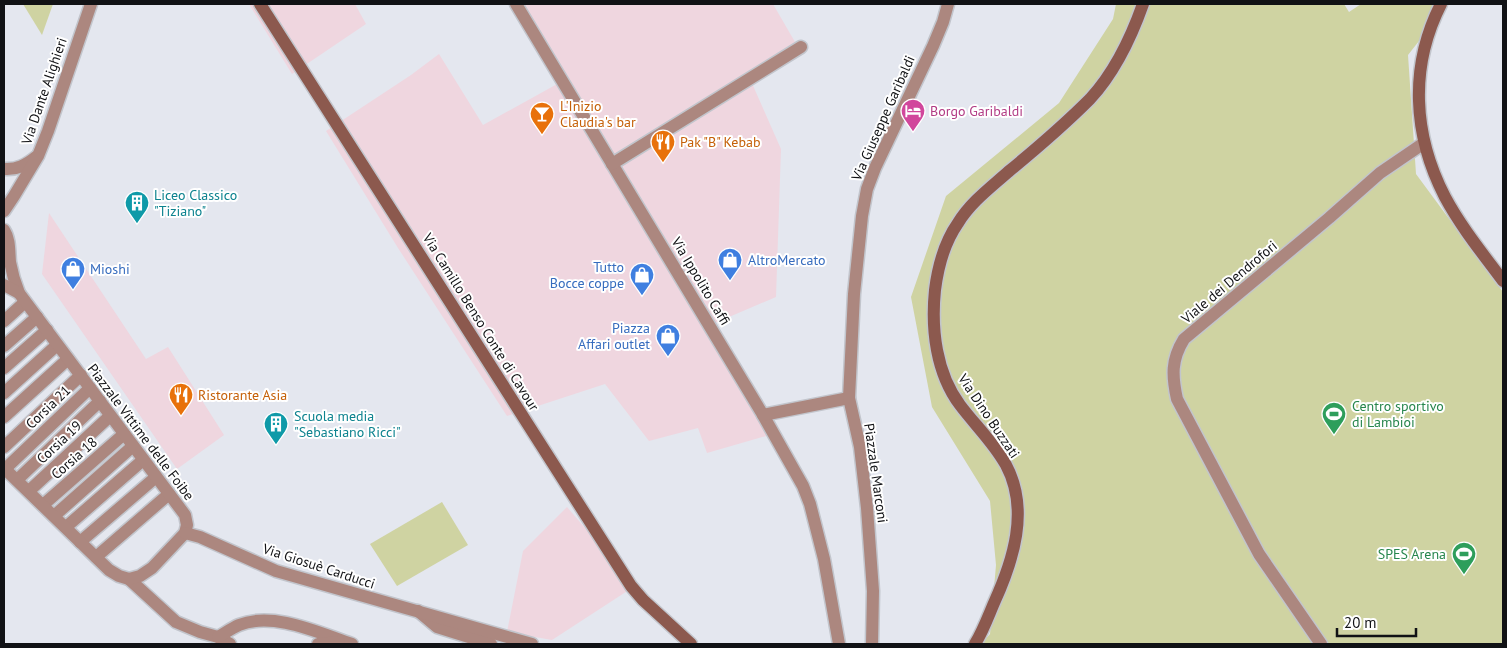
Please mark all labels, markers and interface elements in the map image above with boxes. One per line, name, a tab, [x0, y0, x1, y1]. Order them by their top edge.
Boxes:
street label: Via Dante Alighieri	[17, 35, 71, 148]
street label: Via Giuseppe Garibaldi	[847, 53, 919, 184]
place label: L'Inizio Claudia's bar	[560, 97, 636, 131]
hotel icon: Borgo Garibaldi	[900, 98, 926, 132]
bar icon: L'Inizio Claudia's bar	[529, 101, 555, 135]
place label: Borgo Garibaldi	[930, 102, 1023, 120]
restaurant icon: Pak "B" Kebab	[650, 129, 676, 163]
place label: Pak "B" Kebab	[680, 133, 761, 151]
place label: Liceo Classico "Tiziano"	[154, 186, 237, 220]
building icon: Liceo Classico "Tiziano"	[124, 190, 150, 224]
street label: Via Camillo Benso Conte di Cavour	[418, 229, 543, 414]
street label: Via Ippolito Caffi	[667, 233, 734, 328]
street label: Viale dei Dendrofori	[1177, 237, 1281, 328]
shop icon: AltroMercato	[717, 247, 743, 281]
place label: AltroMercato	[748, 251, 826, 269]
shop icon: Mioshi	[60, 256, 86, 290]
place label: Tutto Bocce coppe	[550, 258, 624, 292]
place label: Mioshi	[90, 260, 130, 278]
shop icon: Tutto Bocce coppe	[629, 262, 655, 296]
place label: Piazza Affari outlet	[578, 319, 650, 353]
shop icon: Piazza Affari outlet	[655, 323, 681, 357]
street label: Piazzale Vittime delle Foibe	[84, 360, 198, 504]
street label: Via Dino Buzzati	[954, 370, 1024, 462]
street label: Corsia 21	[22, 381, 74, 433]
restaurant icon: Ristorante Asia	[168, 382, 194, 416]
place label: Ristorante Asia	[198, 386, 287, 404]
place label: Centro sportivo di Lambioi	[1352, 397, 1444, 431]
sports icon: Centro sportivo di Lambioi	[1321, 401, 1347, 435]
place label: Scuola media "Sebastiano Ricci"	[294, 407, 401, 441]
building icon: Scuola media "Sebastiano Ricci"	[263, 411, 289, 445]
street label: Corsia 19	[33, 417, 85, 467]
street label: Piazzale Marconi	[860, 422, 892, 524]
street label: Corsia 18	[47, 433, 101, 483]
street label: Via Giosuè Carducci	[260, 539, 377, 593]
sports icon: SPES Arena	[1451, 541, 1477, 575]
place label: SPES Arena	[1378, 545, 1446, 563]
scale bar	[1337, 606, 1416, 638]
text: 20 m	[1344, 613, 1377, 632]

